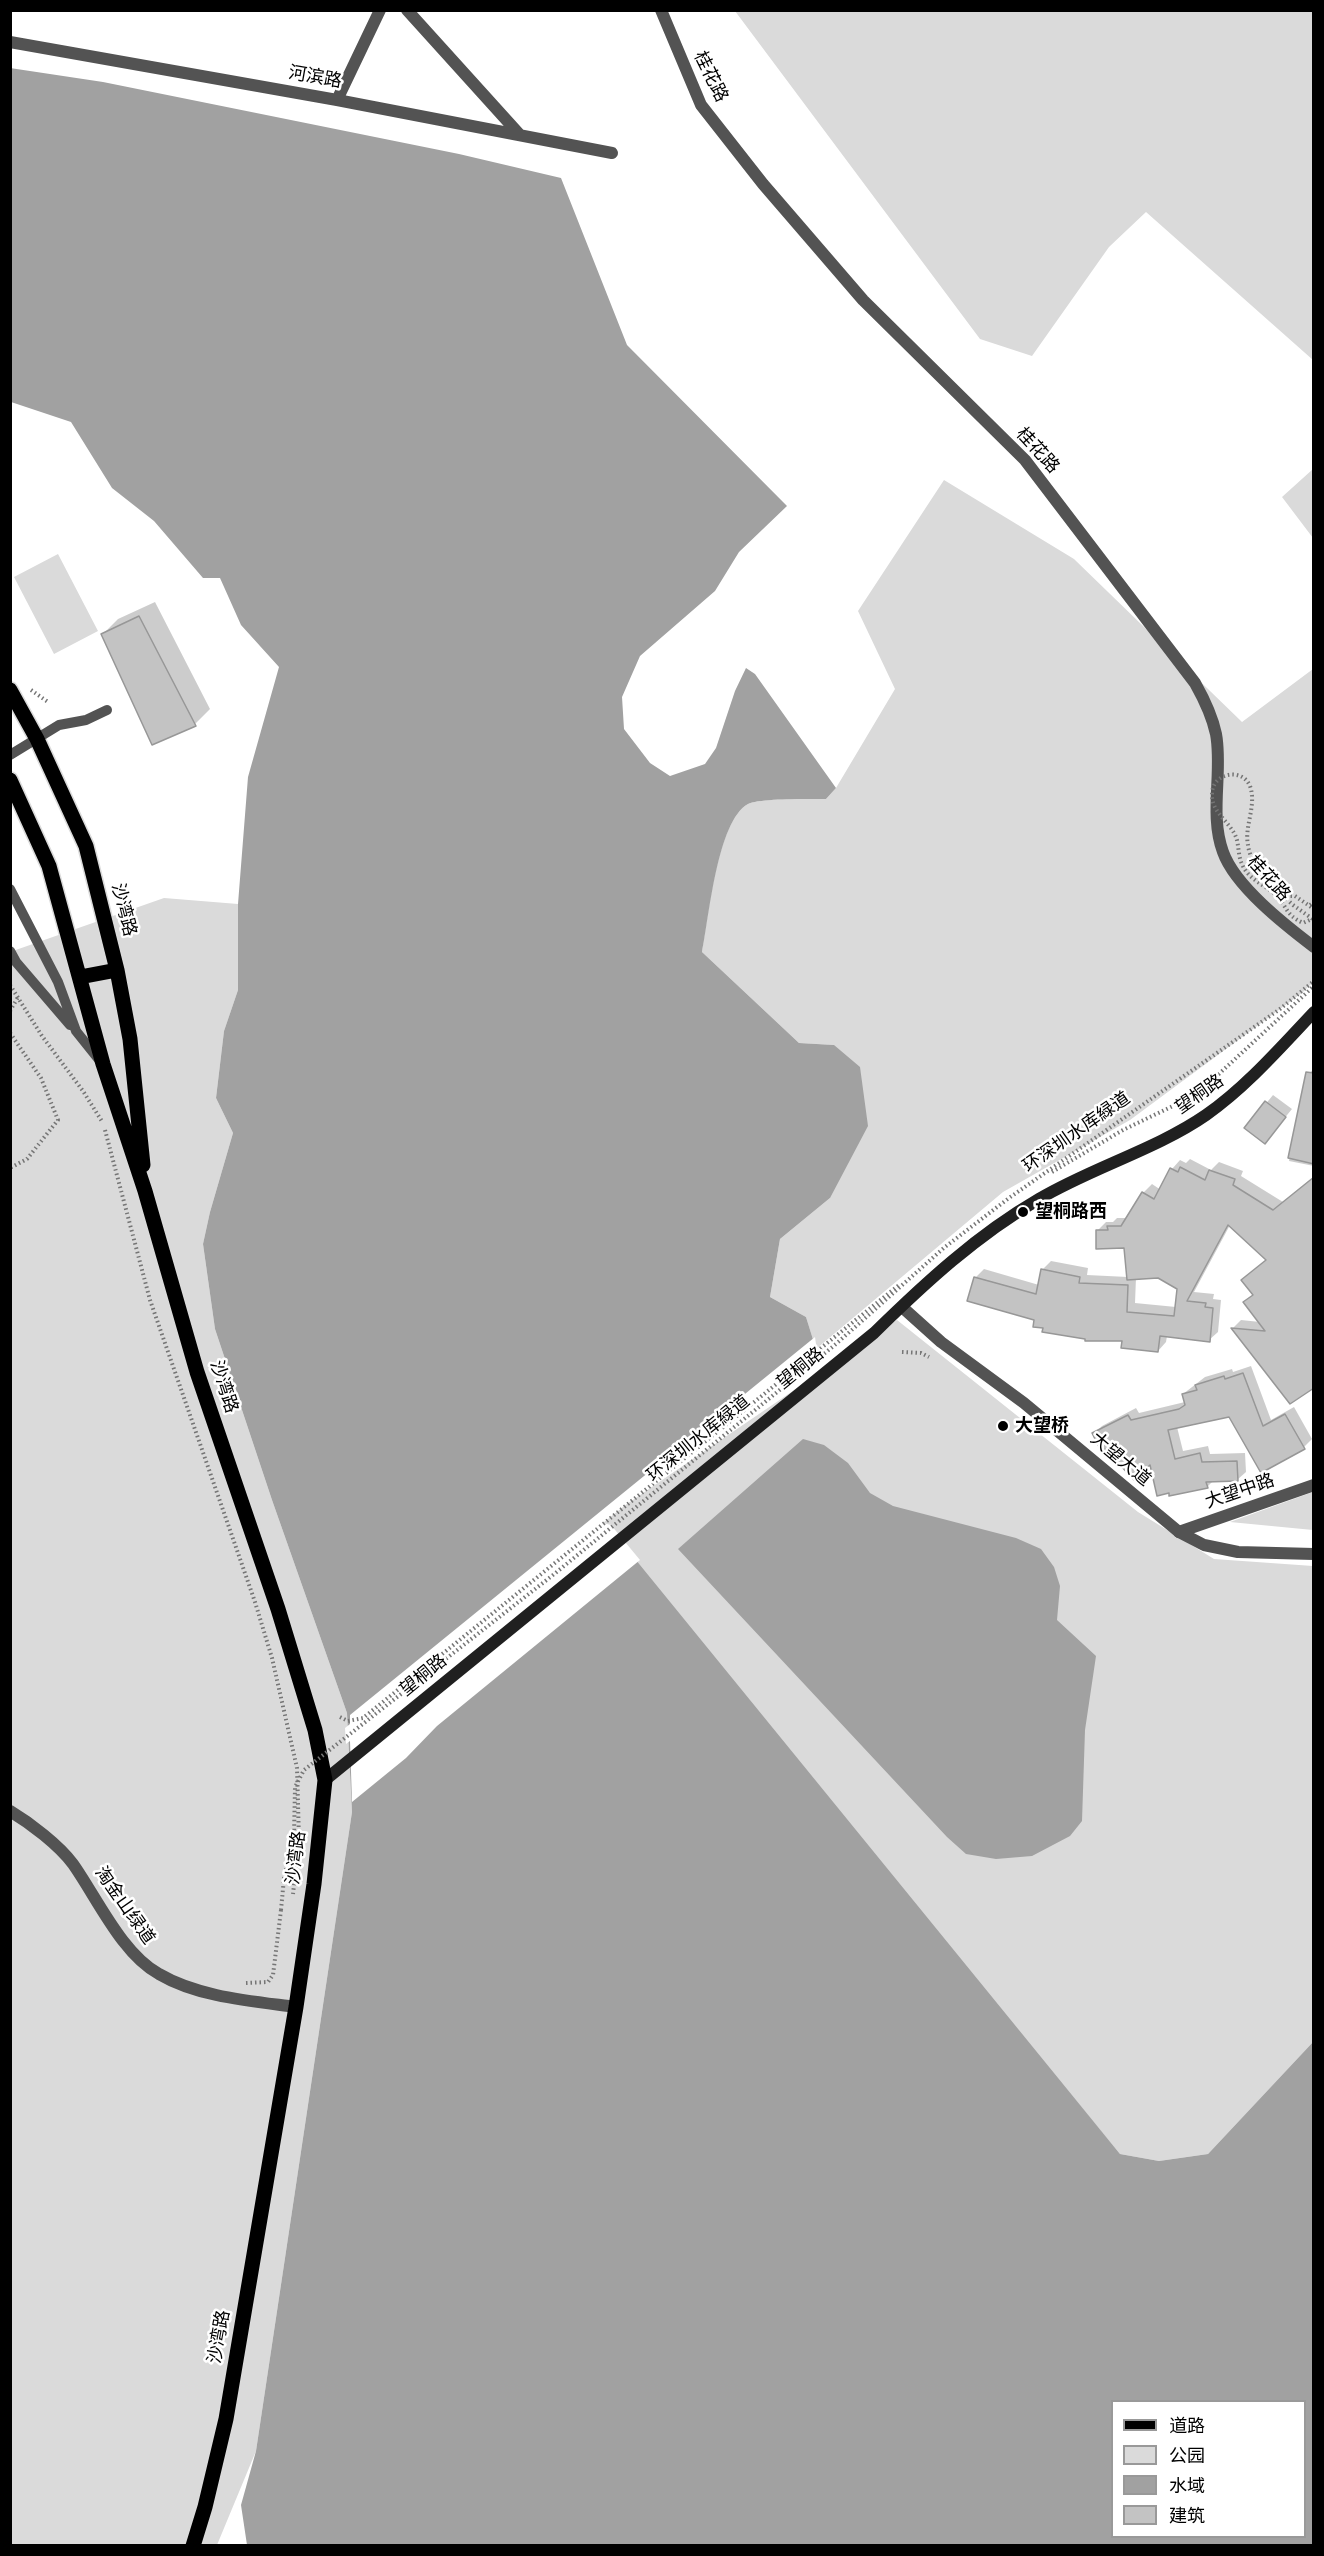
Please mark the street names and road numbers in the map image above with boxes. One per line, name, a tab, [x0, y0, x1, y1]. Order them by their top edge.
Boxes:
street label: 桂花路	[688, 48, 732, 106]
street label: 河滨路	[287, 63, 343, 93]
street label: 桂花路	[1011, 424, 1063, 478]
street label: 桂花路	[1242, 852, 1294, 906]
street label: 沙湾路	[106, 881, 140, 939]
street label: 望桐路	[1172, 1071, 1228, 1119]
street label: 环深圳水库緑道	[1019, 1088, 1135, 1178]
street label: 望桐路	[773, 1344, 829, 1394]
street label: 沙湾路	[204, 1358, 242, 1416]
street label: 环深圳水库緑道	[643, 1391, 755, 1487]
street label: 大望大道	[1085, 1429, 1155, 1491]
street label: 大望中路	[1202, 1470, 1278, 1514]
street label: 望桐路	[396, 1651, 452, 1701]
street label: 沙湾路	[283, 1830, 311, 1886]
street label: 淘金山绿道	[89, 1863, 159, 1949]
street label: 沙湾路	[205, 2309, 235, 2365]

